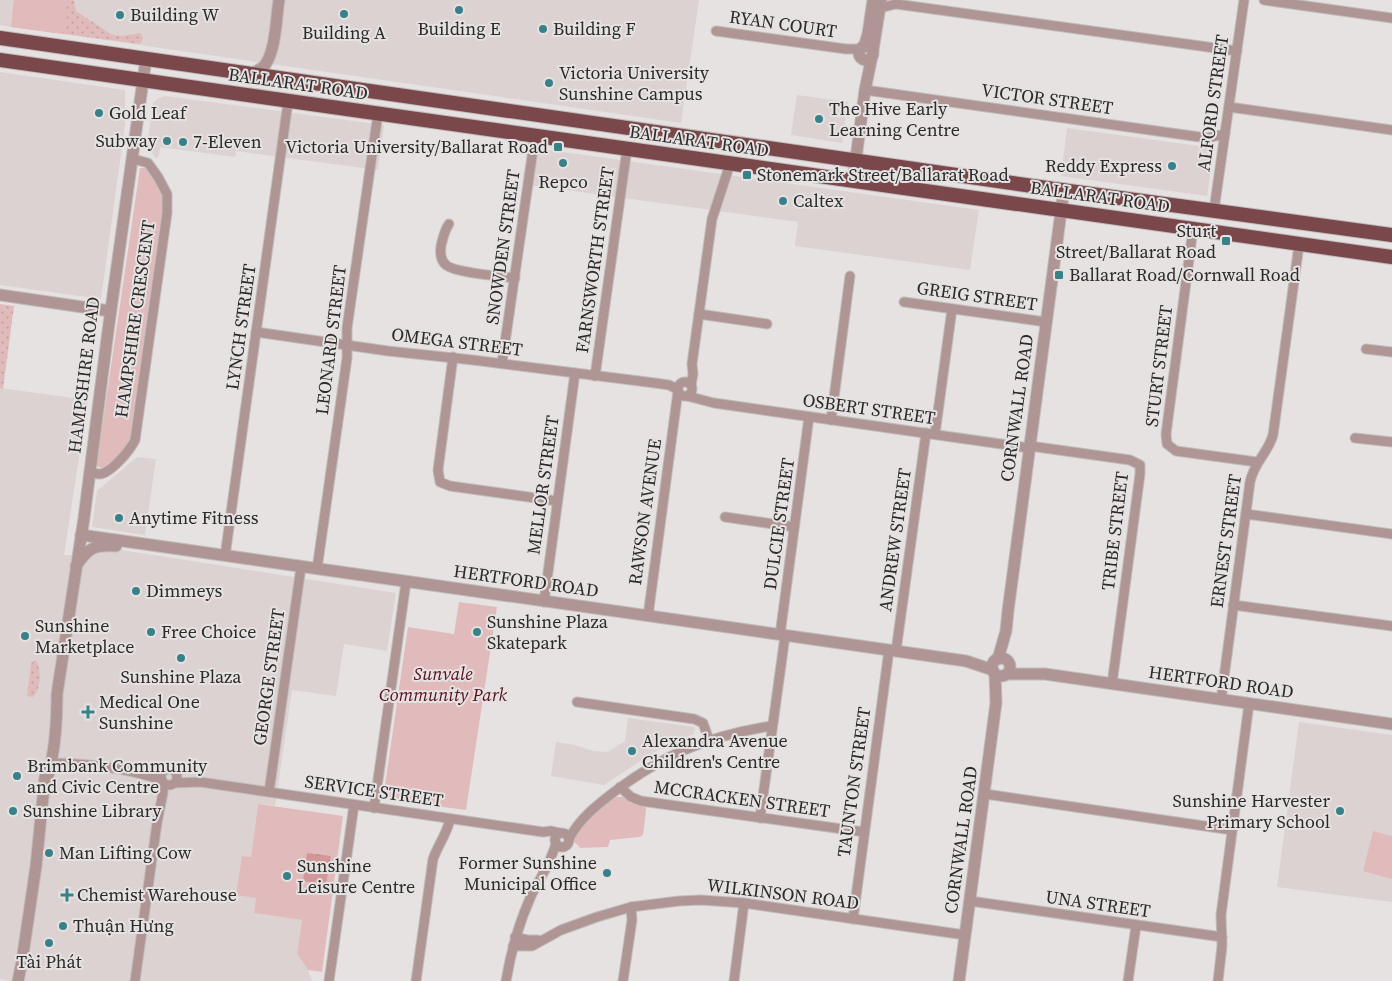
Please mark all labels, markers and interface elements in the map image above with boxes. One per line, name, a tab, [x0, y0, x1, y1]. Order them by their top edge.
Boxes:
place label: Building W	[130, 2, 220, 27]
marker: Building E	[453, 4, 465, 16]
street label: RYAN COURT	[728, 4, 839, 43]
marker: Building A	[338, 8, 350, 20]
marker: Building W	[114, 9, 126, 21]
place label: Building E	[417, 16, 501, 41]
place label: Building F	[553, 16, 636, 41]
place label: Building A	[302, 20, 386, 45]
marker: Building F	[537, 23, 549, 35]
street label: ALFORD STREET	[1191, 33, 1234, 173]
place label: Victoria University Sunshine Campus	[559, 60, 710, 106]
street label: BALLARAT ROAD	[227, 61, 370, 106]
marker: Victoria University Sunshine Campus	[543, 77, 555, 89]
street label: VICTOR STREET	[980, 77, 1115, 120]
place label: The Hive Early Learning Centre	[829, 96, 960, 142]
place label: Gold Leaf	[109, 100, 188, 125]
marker: Gold Leaf	[93, 107, 105, 119]
marker: The Hive Early Learning Centre	[813, 113, 825, 125]
street label: BALLARAT ROAD	[628, 118, 771, 163]
place label: Subway	[95, 128, 158, 153]
place label: 7-Eleven	[193, 129, 262, 154]
place label: Victoria University/Ballarat Road	[285, 134, 548, 159]
marker: Subway	[161, 135, 173, 147]
marker: 7-Eleven	[177, 136, 189, 148]
marker: Victoria University/Ballarat Road	[552, 141, 564, 153]
place label: Reddy Express	[1045, 153, 1162, 178]
marker: Repco	[557, 157, 569, 169]
marker: Reddy Express	[1166, 160, 1178, 172]
place label: Stonemark Street/Ballarat Road	[757, 162, 1009, 187]
street label: FARNSWORTH STREET	[569, 165, 620, 355]
street label: SNOWDEN STREET	[479, 168, 526, 326]
place label: Repco	[538, 169, 588, 194]
marker: Stonemark Street/Ballarat Road	[741, 169, 753, 181]
street label: BALLARAT ROAD	[1029, 174, 1172, 219]
place label: Caltex	[793, 188, 844, 213]
marker: Caltex	[777, 195, 789, 207]
street label: HAMPSHIRE CRESCENT	[108, 218, 161, 419]
place label: Sturt Street/Ballarat Road	[1056, 218, 1216, 264]
marker: Sturt Street/Ballarat Road	[1220, 235, 1232, 247]
street label: LYNCH STREET	[219, 262, 262, 392]
place label: Ballarat Road/Cornwall Road	[1069, 262, 1300, 287]
street label: LEONARD STREET	[309, 263, 352, 416]
marker: Ballarat Road/Cornwall Road	[1053, 269, 1065, 281]
street label: GREIG STREET	[915, 275, 1039, 316]
street label: HAMPSHIRE ROAD	[61, 295, 106, 455]
street label: STURT STREET	[1139, 303, 1178, 428]
street label: OMEGA STREET	[390, 321, 524, 362]
street label: CORNWALL ROAD	[994, 332, 1039, 483]
street label: OSBERT STREET	[801, 387, 937, 430]
street label: MELLOR STREET	[520, 414, 565, 556]
street label: RAWSON AVENUE	[622, 437, 667, 587]
street label: DULCIE STREET	[757, 456, 800, 591]
street label: ANDREW STREET	[872, 467, 917, 613]
street label: TRIBE STREET	[1095, 470, 1134, 592]
street label: ERNEST STREET	[1204, 473, 1247, 609]
place label: Anytime Fitness	[129, 505, 259, 530]
marker: Anytime Fitness	[113, 512, 125, 524]
street label: HERTFORD ROAD	[452, 558, 600, 603]
place label: Dimmeys	[146, 578, 223, 603]
marker: Dimmeys	[130, 585, 142, 597]
street label: GEORGE STREET	[247, 607, 291, 747]
place label: Sunshine Plaza Skatepark	[487, 609, 609, 655]
place label: Sunshine Marketplace	[35, 613, 135, 659]
place label: Free Choice	[161, 619, 256, 644]
marker: Free Choice	[145, 626, 157, 638]
marker: Sunshine Plaza Skatepark	[471, 626, 483, 638]
marker: Sunshine Marketplace	[19, 630, 31, 642]
marker: Sunshine Plaza	[175, 652, 187, 664]
street label: HERTFORD ROAD	[1147, 659, 1295, 704]
park label: Sunvale Community Park	[379, 661, 508, 707]
place label: Sunshine Plaza	[121, 664, 242, 689]
place label: Medical One Sunshine	[99, 689, 200, 735]
marker: Medical One Sunshine	[81, 705, 95, 719]
street label: TAUNTON STREET	[831, 705, 876, 859]
place label: Alexandra Avenue Children's Centre	[642, 728, 788, 774]
marker: Alexandra Avenue Children's Centre	[626, 745, 638, 757]
place label: Brimbank Community and Civic Centre	[27, 753, 208, 799]
street label: CORNWALL ROAD	[938, 764, 983, 915]
street label: SERVICE STREET	[303, 768, 445, 813]
marker: Brimbank Community and Civic Centre	[11, 770, 23, 782]
street label: MCCRACKEN STREET	[652, 774, 832, 823]
place label: Sunshine Harvester Primary School	[1172, 788, 1330, 834]
place label: Sunshine Library	[23, 798, 162, 823]
marker: Sunshine Library	[7, 805, 19, 817]
marker: Sunshine Harvester Primary School	[1334, 805, 1346, 817]
place label: Man Lifting Cow	[59, 840, 192, 865]
marker: Man Lifting Cow	[43, 847, 55, 859]
place label: Former Sunshine Municipal Office	[458, 850, 597, 896]
place label: Sunshine Leisure Centre	[297, 853, 415, 899]
marker: Former Sunshine Municipal Office	[601, 867, 613, 879]
marker: Sunshine Leisure Centre	[281, 870, 293, 882]
street label: WILKINSON ROAD	[706, 872, 861, 915]
place label: Chemist Warehouse	[77, 882, 237, 907]
street label: UNA STREET	[1044, 884, 1152, 923]
marker: Chemist Warehouse	[61, 889, 73, 901]
place label: Thuận Hưng	[73, 913, 174, 938]
marker: Thuận Hưng	[57, 920, 69, 932]
marker: Tài Phát	[43, 937, 55, 949]
place label: Tài Phát	[16, 949, 82, 974]

